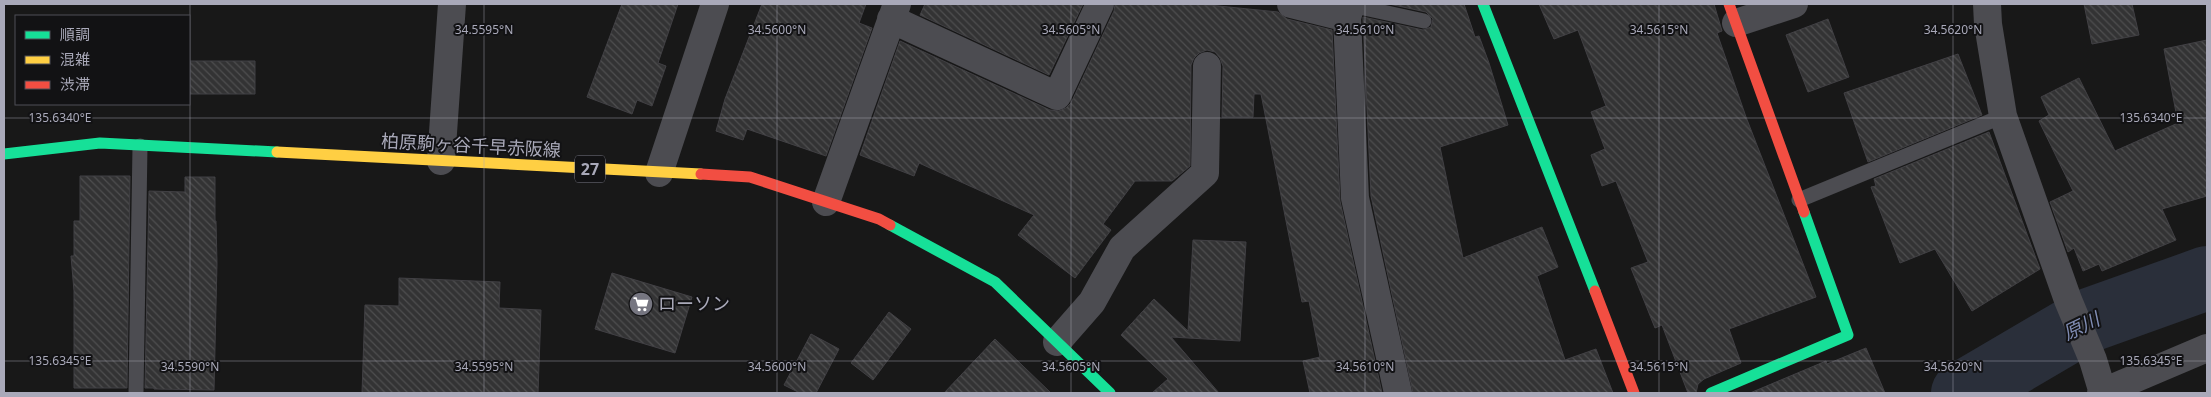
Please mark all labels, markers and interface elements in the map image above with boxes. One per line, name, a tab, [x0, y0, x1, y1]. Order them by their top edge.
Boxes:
legend	[15, 15, 190, 105]
text: 34.5595°N	[455, 21, 513, 38]
text: 34.5600°N	[748, 21, 806, 38]
text: 34.5605°N	[1042, 21, 1100, 38]
text: 34.5610°N	[1336, 21, 1394, 38]
text: 34.5615°N	[1630, 21, 1688, 38]
text: 34.5620°N	[1924, 21, 1982, 38]
text: 順調	[60, 24, 90, 44]
text: 混雑	[60, 49, 90, 69]
text: 渋滞	[60, 74, 90, 94]
text: 135.6340°E	[28, 109, 92, 126]
text: 135.6340°E	[2119, 109, 2183, 126]
street label: 柏原駒ヶ谷千早赤阪線	[381, 128, 562, 162]
road number: 27	[575, 156, 605, 182]
supermarket icon: ローソン	[628, 291, 654, 317]
place label: ローソン	[658, 291, 730, 315]
water label: 原川	[2058, 305, 2106, 346]
text: 135.6345°E	[28, 352, 92, 369]
text: 135.6345°E	[2119, 352, 2183, 369]
text: 34.5590°N	[161, 358, 219, 375]
text: 34.5595°N	[455, 358, 513, 375]
text: 34.5600°N	[748, 358, 806, 375]
text: 34.5605°N	[1042, 358, 1100, 375]
text: 34.5610°N	[1336, 358, 1394, 375]
text: 34.5615°N	[1630, 358, 1688, 375]
text: 34.5620°N	[1924, 358, 1982, 375]

